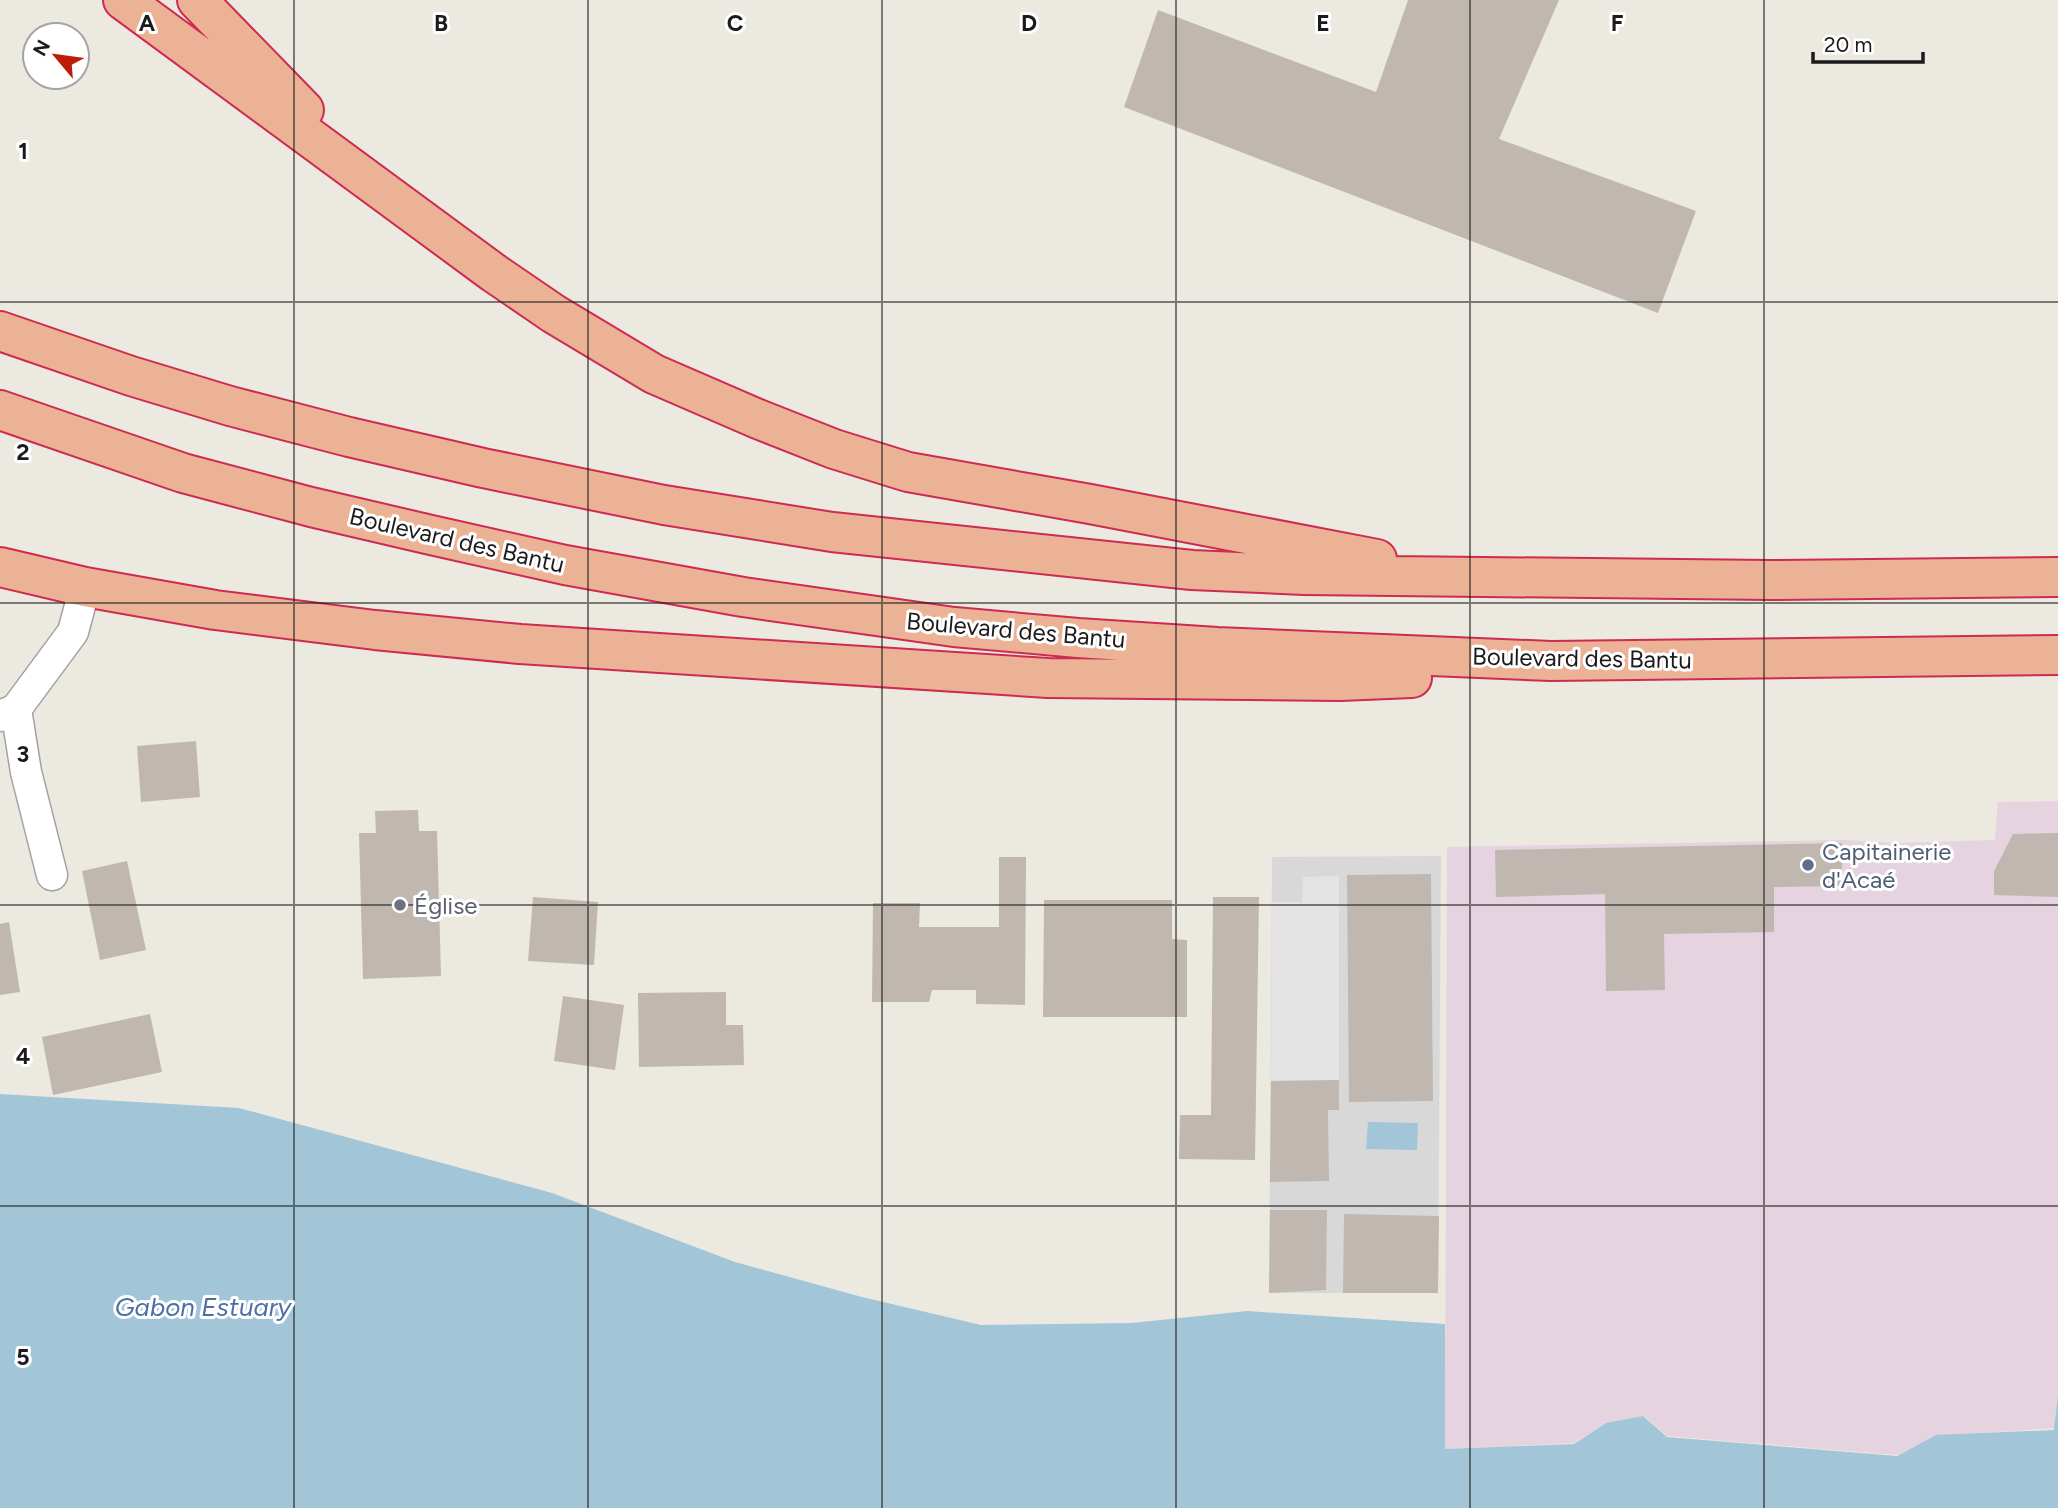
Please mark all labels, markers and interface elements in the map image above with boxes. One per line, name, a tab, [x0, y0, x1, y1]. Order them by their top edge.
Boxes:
text: A	[139, 9, 156, 37]
text: B	[434, 9, 448, 37]
text: C	[727, 9, 744, 37]
text: D	[1021, 9, 1037, 37]
text: E	[1316, 9, 1330, 37]
text: F	[1611, 9, 1624, 37]
north arrow	[21, 21, 91, 91]
scale bar	[1813, 21, 1923, 65]
text: 20 m	[1824, 32, 1872, 57]
text: N	[28, 36, 55, 60]
text: 1	[18, 137, 28, 165]
text: 2	[16, 438, 30, 466]
street label: Boulevard des Bantu	[347, 501, 567, 579]
street label: Boulevard des Bantu	[905, 606, 1127, 654]
street label: Boulevard des Bantu	[1472, 642, 1692, 674]
text: 3	[17, 740, 29, 768]
place label: Capitainerie d'Acaé	[1822, 837, 1951, 894]
marker: Capitainerie d'Acaé	[1800, 857, 1816, 873]
place label: Église	[414, 891, 477, 920]
marker: Église	[392, 897, 408, 913]
text: 4	[16, 1042, 30, 1070]
water label: Gabon Estuary	[115, 1291, 292, 1323]
text: 5	[16, 1343, 30, 1371]

